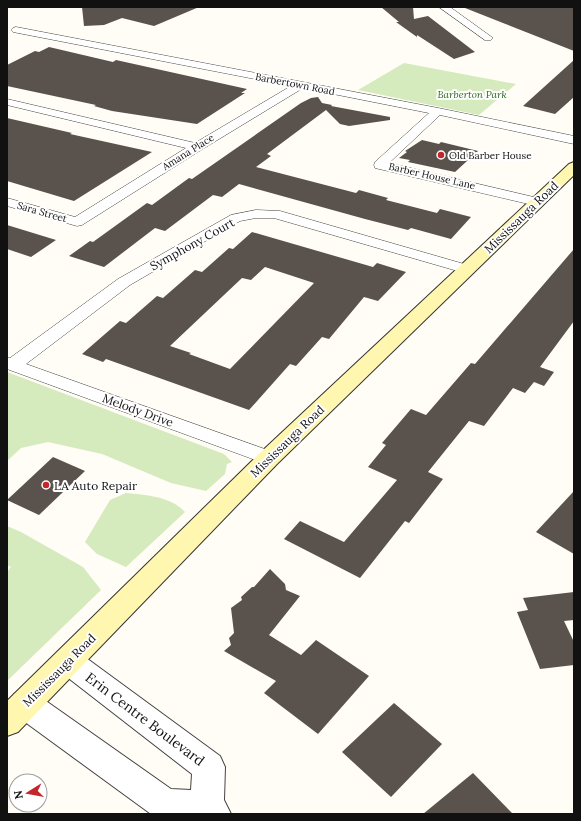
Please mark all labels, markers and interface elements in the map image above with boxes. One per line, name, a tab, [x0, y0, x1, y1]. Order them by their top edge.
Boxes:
street label: Barbertown Road	[254, 70, 336, 98]
park label: Barberton Park	[437, 88, 507, 101]
street label: Amana Place	[159, 131, 217, 174]
place label: Old Barber House	[449, 149, 532, 162]
marker: Old Barber House	[436, 150, 446, 160]
street label: Barber House Lane	[387, 160, 477, 192]
street label: Mississauga Road	[481, 178, 561, 256]
street label: Sara Street	[16, 199, 69, 225]
street label: Symphony Court	[147, 214, 237, 273]
street label: Melody Drive	[101, 390, 176, 430]
street label: Mississauga Road	[247, 402, 327, 480]
place label: LA Auto Repair	[54, 478, 138, 493]
marker: LA Auto Repair	[41, 480, 51, 490]
street label: Mississauga Road	[19, 630, 99, 710]
street label: Erin Centre Boulevard	[82, 668, 208, 770]
north arrow	[8, 773, 48, 813]
text: N	[10, 789, 26, 800]

